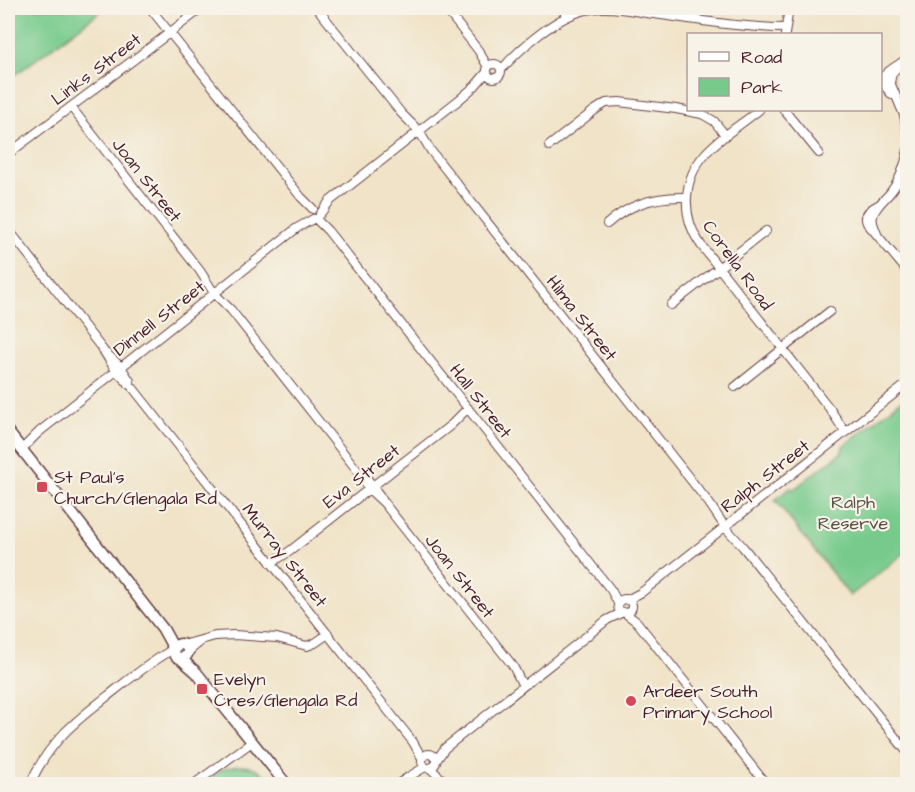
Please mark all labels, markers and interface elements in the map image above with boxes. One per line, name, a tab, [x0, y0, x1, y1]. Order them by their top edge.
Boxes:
street label: Links Street	[46, 27, 147, 112]
legend	[687, 33, 882, 111]
text: Road	[741, 45, 782, 70]
text: Park	[741, 75, 783, 100]
street label: Joan Street	[106, 133, 188, 228]
street label: Corella Road	[696, 215, 779, 315]
street label: Hilma Street	[540, 270, 623, 367]
street label: Dinnell Street	[108, 274, 211, 362]
street label: Hall Street	[444, 359, 518, 444]
street label: Ralph Street	[716, 433, 816, 519]
street label: Eva Street	[317, 438, 406, 515]
place label: St Paul's Church/Glengala Rd	[54, 465, 217, 512]
marker: St Paul's Church/Glengala Rd	[35, 480, 49, 494]
park label: Ralph Reserve	[818, 490, 888, 536]
street label: Murray Street	[235, 498, 334, 614]
street label: Joan Street	[419, 529, 501, 624]
place label: Evelyn Cres/Glengala Rd	[214, 667, 357, 714]
place label: Ardeer South Primary School	[643, 679, 772, 726]
marker: Evelyn Cres/Glengala Rd	[195, 682, 209, 696]
marker: Ardeer South Primary School	[624, 694, 638, 708]

